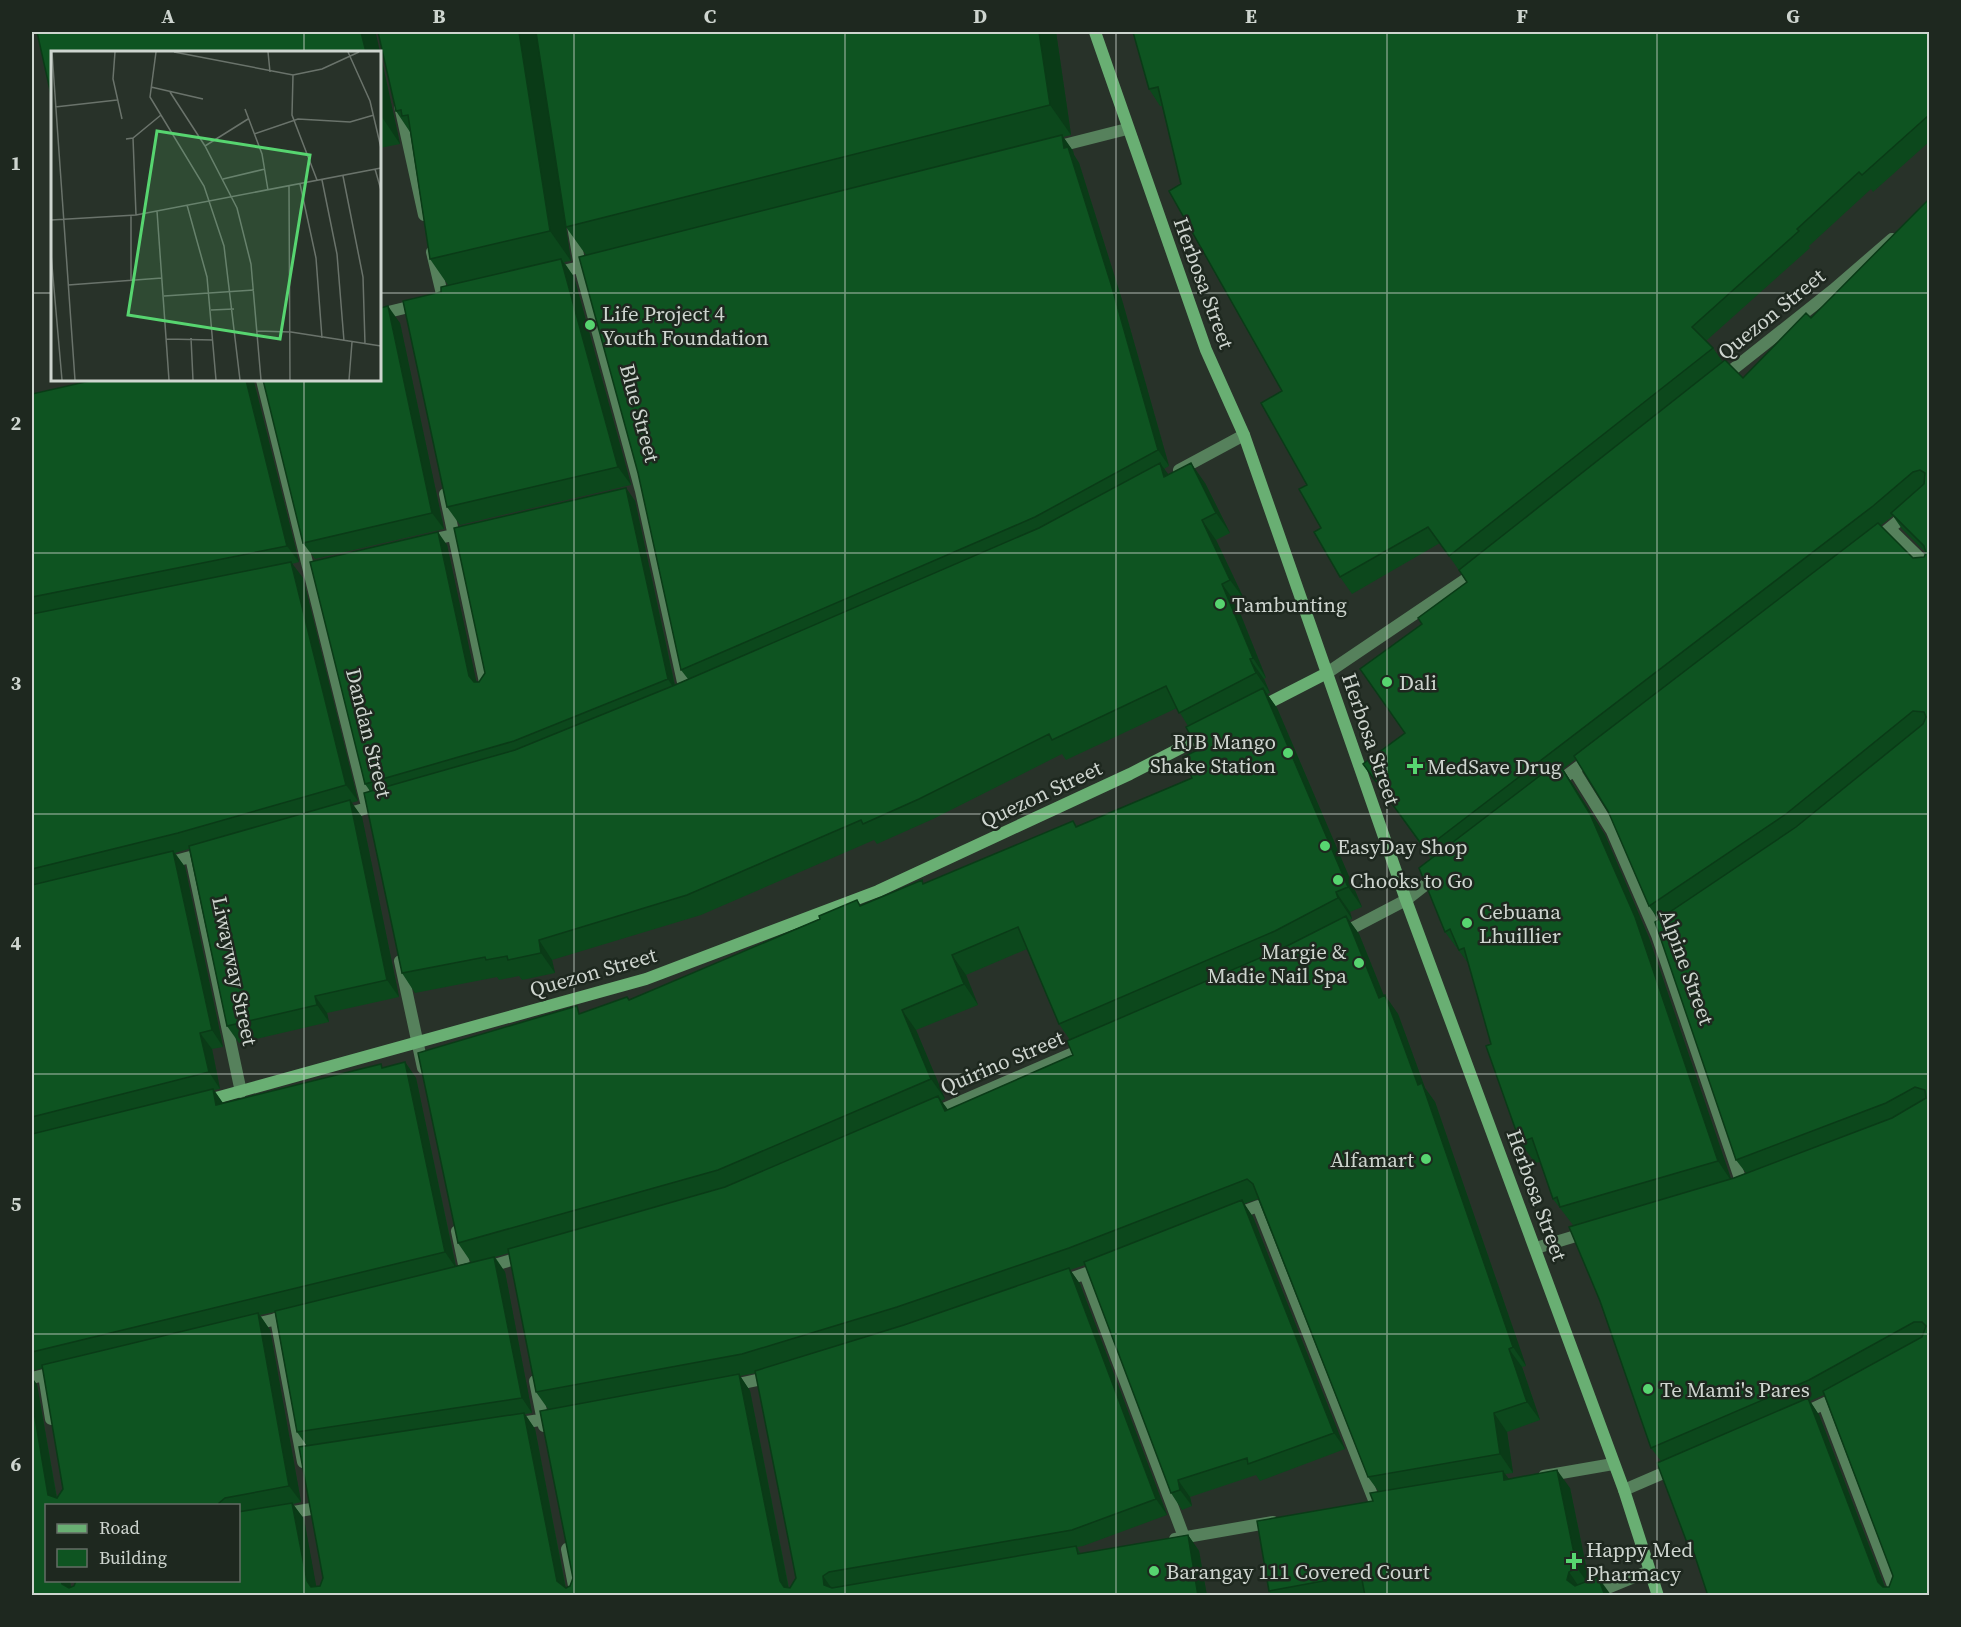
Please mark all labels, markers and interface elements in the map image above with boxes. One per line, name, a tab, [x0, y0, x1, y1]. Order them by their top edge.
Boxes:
text: A	[161, 2, 175, 30]
text: B	[432, 2, 446, 30]
text: C	[704, 2, 716, 30]
text: D	[973, 2, 987, 30]
text: E	[1245, 2, 1257, 30]
text: F	[1516, 2, 1528, 30]
text: G	[1786, 2, 1800, 30]
inset map	[51, 51, 381, 381]
text: 1	[11, 149, 21, 177]
street label: Herbosa Street	[1167, 213, 1241, 353]
street label: Quezon Street	[1711, 262, 1831, 366]
place label: Life Project 4 Youth Foundation	[602, 299, 769, 352]
marker: Life Project 4 Youth Foundation	[583, 318, 597, 332]
street label: Blue Street	[613, 360, 667, 466]
text: 2	[11, 409, 22, 437]
place label: Tambunting	[1232, 590, 1347, 619]
marker: Tambunting	[1213, 597, 1227, 611]
street label: Dandan Street	[339, 665, 399, 801]
place label: Dali	[1399, 668, 1437, 697]
text: 3	[11, 669, 22, 697]
street label: Herbosa Street	[1335, 669, 1407, 809]
marker: Dali	[1380, 675, 1394, 689]
place label: RJB Mango Shake Station	[1150, 727, 1276, 780]
marker: RJB Mango Shake Station	[1281, 746, 1295, 760]
place label: MedSave Drug	[1427, 752, 1562, 781]
street label: Quezon Street	[976, 753, 1106, 835]
marker: MedSave Drug	[1408, 759, 1422, 773]
place label: EasyDay Shop	[1337, 832, 1468, 861]
marker: EasyDay Shop	[1318, 839, 1332, 853]
place label: Chooks to Go	[1350, 866, 1473, 895]
marker: Chooks to Go	[1331, 873, 1345, 887]
street label: Liwayway Street	[205, 894, 265, 1048]
place label: Cebuana Lhuillier	[1479, 897, 1561, 950]
street label: Alpine Street	[1653, 905, 1721, 1029]
marker: Cebuana Lhuillier	[1460, 916, 1474, 930]
text: 4	[11, 929, 22, 957]
place label: Margie & Madie Nail Spa	[1207, 937, 1347, 990]
street label: Quezon Street	[526, 940, 660, 1004]
marker: Margie & Madie Nail Spa	[1352, 956, 1366, 970]
street label: Quirino Street	[936, 1023, 1069, 1101]
street label: Herbosa Street	[1500, 1125, 1574, 1265]
place label: Alfamart	[1330, 1145, 1414, 1174]
marker: Alfamart	[1419, 1152, 1433, 1166]
text: 5	[11, 1190, 22, 1218]
place label: Te Mami's Pares	[1660, 1375, 1810, 1404]
marker: Te Mami's Pares	[1641, 1382, 1655, 1396]
text: 6	[11, 1450, 22, 1478]
legend	[45, 1504, 240, 1582]
text: Road	[99, 1515, 140, 1540]
place label: Happy Med Pharmacy	[1586, 1535, 1693, 1588]
text: Building	[99, 1545, 167, 1570]
marker: Happy Med Pharmacy	[1567, 1554, 1581, 1568]
place label: Barangay 111 Covered Court	[1166, 1557, 1430, 1586]
marker: Barangay 111 Covered Court	[1147, 1564, 1161, 1578]

